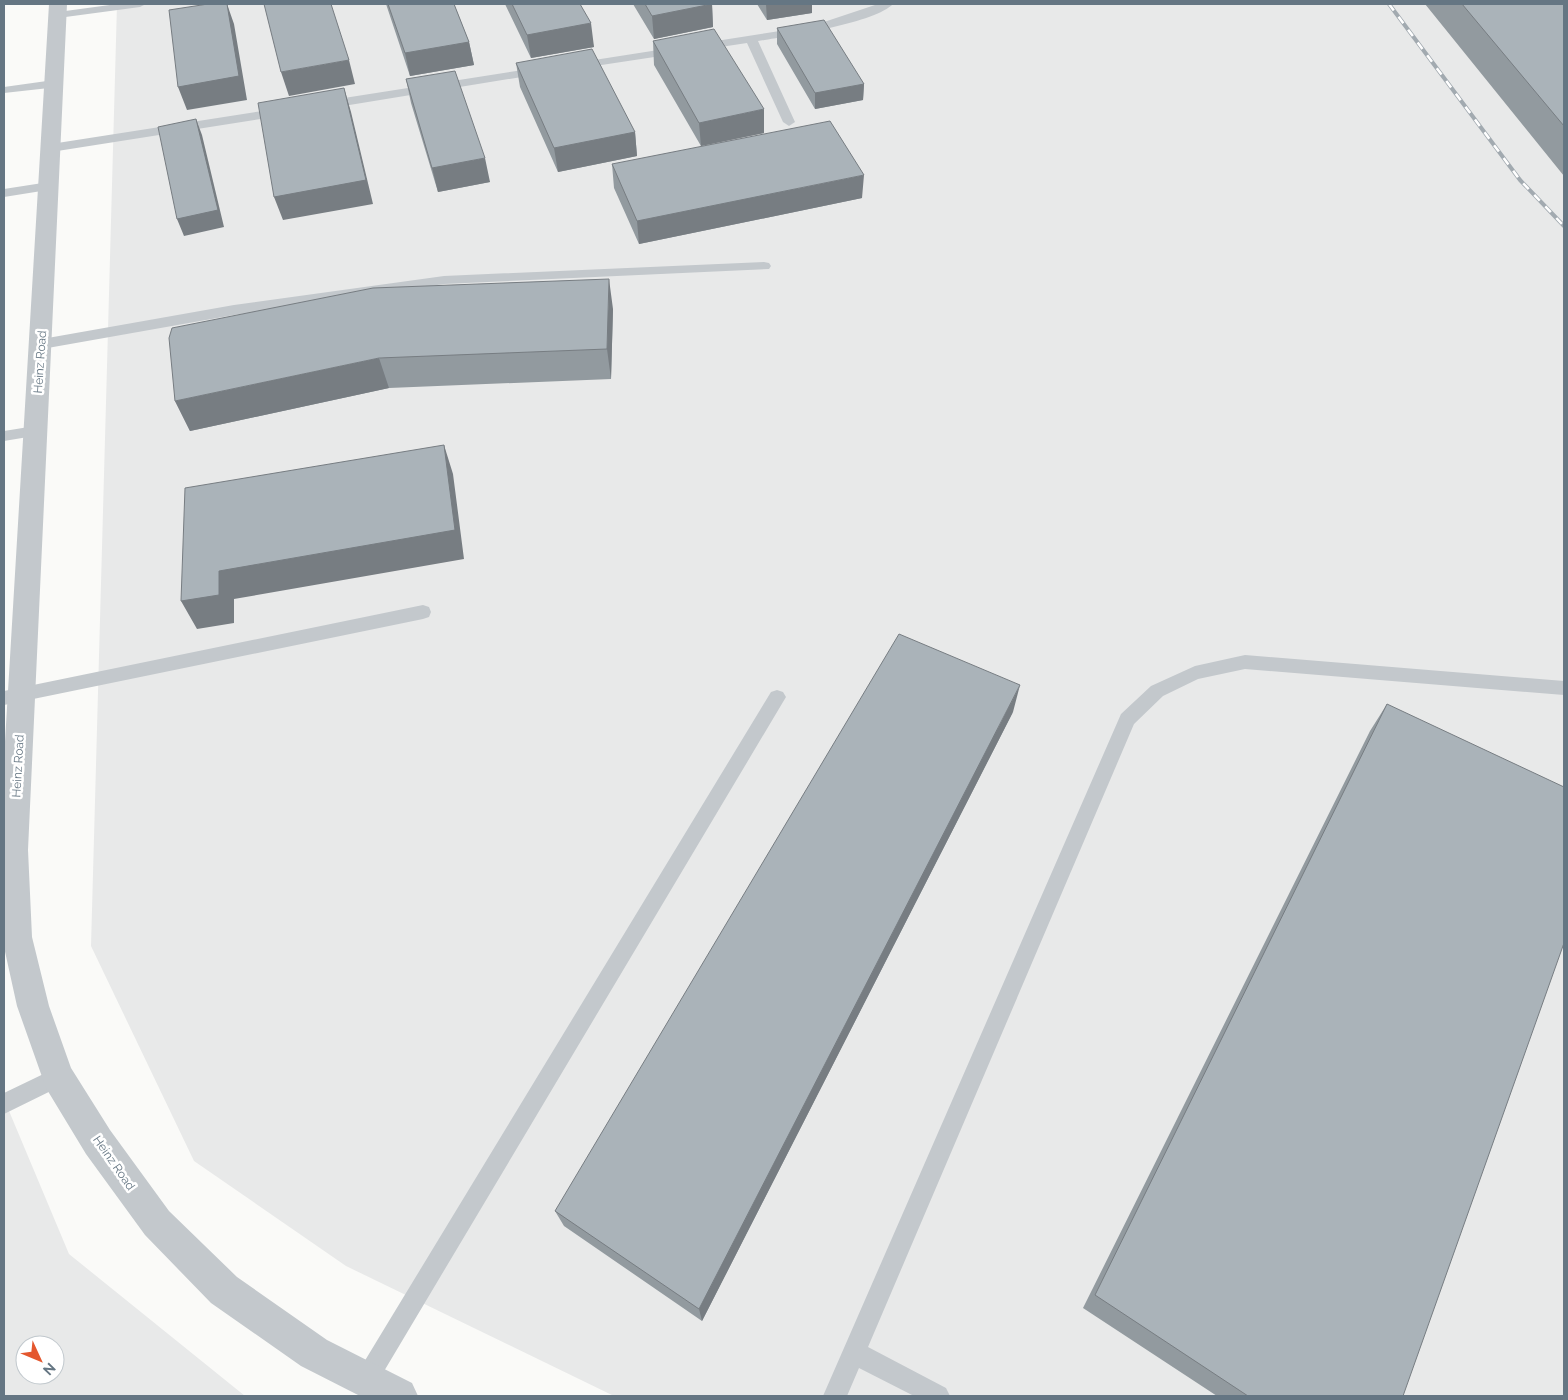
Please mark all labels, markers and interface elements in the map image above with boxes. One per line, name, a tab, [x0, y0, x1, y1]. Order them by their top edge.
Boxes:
street label: Heinz Road	[31, 330, 49, 394]
street label: Heinz Road	[9, 734, 27, 798]
street label: Heinz Road	[90, 1133, 138, 1193]
north arrow	[15, 1335, 65, 1385]
text: N	[40, 1360, 59, 1378]

